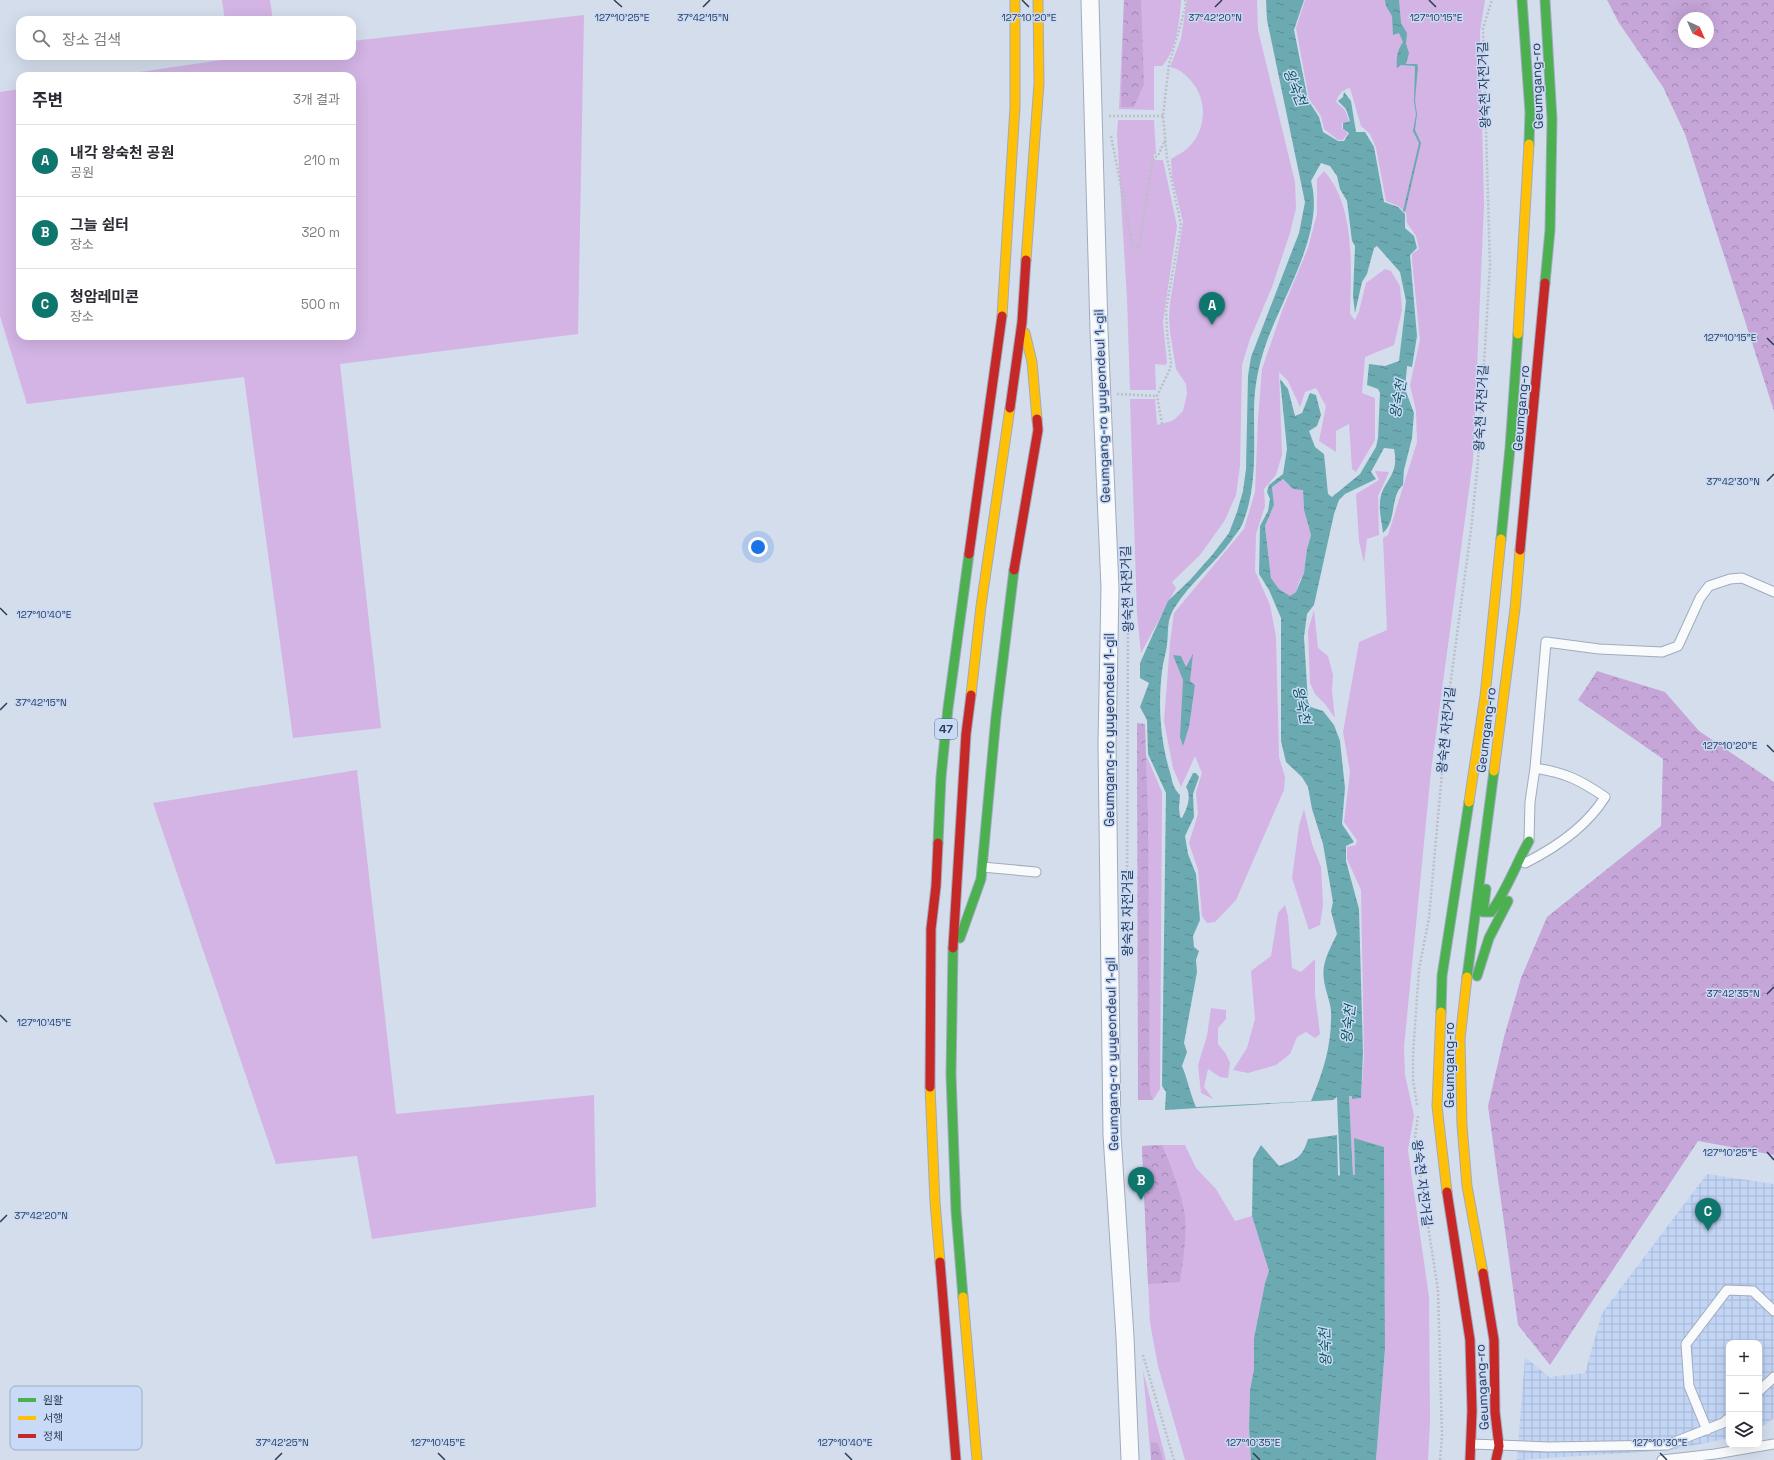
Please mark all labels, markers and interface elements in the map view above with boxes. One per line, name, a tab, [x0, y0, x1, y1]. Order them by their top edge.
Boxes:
text: 127°10'25"E	[595, 11, 650, 24]
text: 37°42'15"N	[677, 11, 729, 24]
text: 127°10'20"E	[1001, 11, 1057, 24]
text: 37°42'20"N	[1188, 11, 1242, 24]
text: 127°10'15"E	[1410, 11, 1463, 24]
north arrow	[1678, 12, 1714, 48]
search box	[16, 16, 356, 60]
icon: search	[30, 27, 52, 49]
text: 장소 검색	[62, 30, 121, 49]
street label: 왕숙천 자전거길	[1474, 41, 1494, 129]
street label: Geumgang-ro	[1527, 43, 1547, 129]
water label: 왕숙천	[1279, 66, 1311, 109]
text: 주변	[32, 89, 63, 111]
text: 3개 결과	[293, 91, 340, 108]
text: 내각 왕숙천 공원	[70, 143, 174, 162]
text: A	[41, 152, 49, 169]
text: 210 m	[304, 152, 340, 169]
text: 공원	[70, 164, 94, 181]
text: 그늘 쉼터	[70, 215, 129, 234]
text: B	[41, 224, 49, 241]
text: 320 m	[301, 224, 340, 241]
text: 장소	[70, 236, 94, 253]
text: 청암레미콘	[70, 287, 139, 306]
pin: A	[1199, 292, 1225, 325]
text: C	[41, 296, 49, 313]
text: 500 m	[301, 296, 340, 313]
text: 장소	[70, 308, 94, 325]
street label: Geumgang-ro yuyeondeul 1-gil	[1090, 309, 1114, 503]
text: 127°10'15"E	[1704, 331, 1757, 344]
street label: 왕숙천 자전거길	[1470, 364, 1492, 452]
street label: Geumgang-ro	[1509, 364, 1533, 452]
water label: 왕숙천	[1386, 377, 1410, 420]
text: 37°42'30"N	[1706, 475, 1760, 488]
your location	[748, 537, 768, 557]
street label: 왕숙천 자전거길	[1117, 545, 1137, 633]
text: 127°10'40"E	[17, 608, 72, 621]
street label: Geumgang-ro yuyeondeul 1-gil	[1101, 633, 1118, 827]
water label: 왕숙천	[1289, 684, 1315, 727]
street label: 왕숙천 자전거길	[1433, 686, 1459, 774]
street label: Geumgang-ro	[1472, 686, 1500, 774]
text: 37°42'15"N	[15, 696, 67, 709]
road number: 47	[935, 719, 957, 739]
text: 127°10'20"E	[1702, 739, 1758, 752]
street label: 왕숙천 자전거길	[1119, 869, 1136, 957]
street label: Geumgang-ro yuyeondeul 1-gil	[1102, 957, 1122, 1151]
text: 37°42'35"N	[1706, 987, 1760, 1000]
water label: 왕숙천	[1337, 1003, 1359, 1044]
text: 127°10'45"E	[17, 1016, 72, 1029]
street label: Geumgang-ro	[1441, 1022, 1458, 1108]
street label: 왕숙천 자전거길	[1408, 1139, 1436, 1227]
text: 127°10'25"E	[1703, 1146, 1758, 1159]
pin: B	[1128, 1167, 1154, 1200]
pin: C	[1695, 1198, 1721, 1231]
text: 37°42'20"N	[14, 1209, 68, 1222]
water label: 왕숙천	[1315, 1326, 1335, 1367]
map controls	[1726, 1340, 1762, 1448]
button: +	[1726, 1340, 1762, 1376]
street label: Geumgang-ro	[1471, 1344, 1493, 1430]
button: −	[1726, 1376, 1762, 1412]
legend	[10, 1386, 142, 1450]
text: 원활	[43, 1393, 63, 1407]
text: 서행	[43, 1411, 63, 1425]
button: layers	[1726, 1412, 1762, 1448]
text: 정체	[43, 1429, 63, 1443]
text: 37°42'25"N	[255, 1436, 309, 1449]
text: 127°10'45"E	[411, 1436, 466, 1449]
text: 127°10'40"E	[818, 1436, 873, 1449]
text: 127°10'35"E	[1226, 1436, 1281, 1449]
text: 127°10'30"E	[1632, 1436, 1688, 1449]

